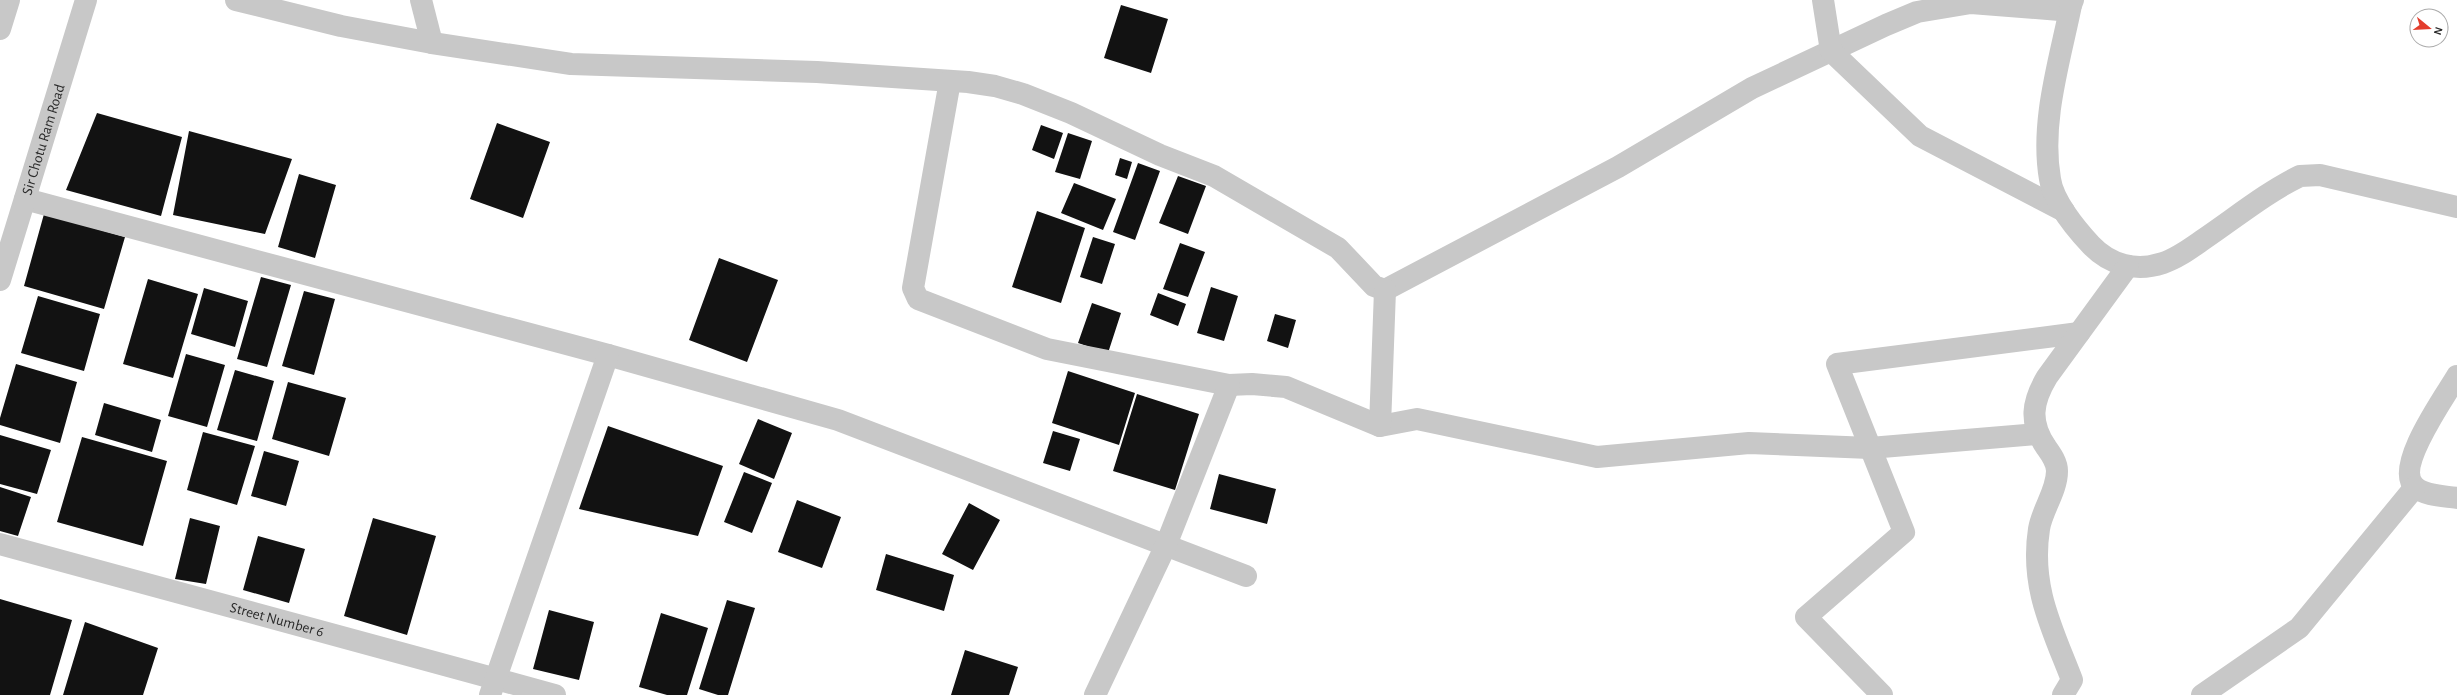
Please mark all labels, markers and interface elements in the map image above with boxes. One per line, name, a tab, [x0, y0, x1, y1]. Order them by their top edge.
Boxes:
north arrow	[2409, 8, 2449, 48]
text: N	[2432, 26, 2444, 36]
street label: Sir Chotu Ram Road	[19, 82, 67, 197]
street label: Street Number 6	[228, 599, 325, 639]

